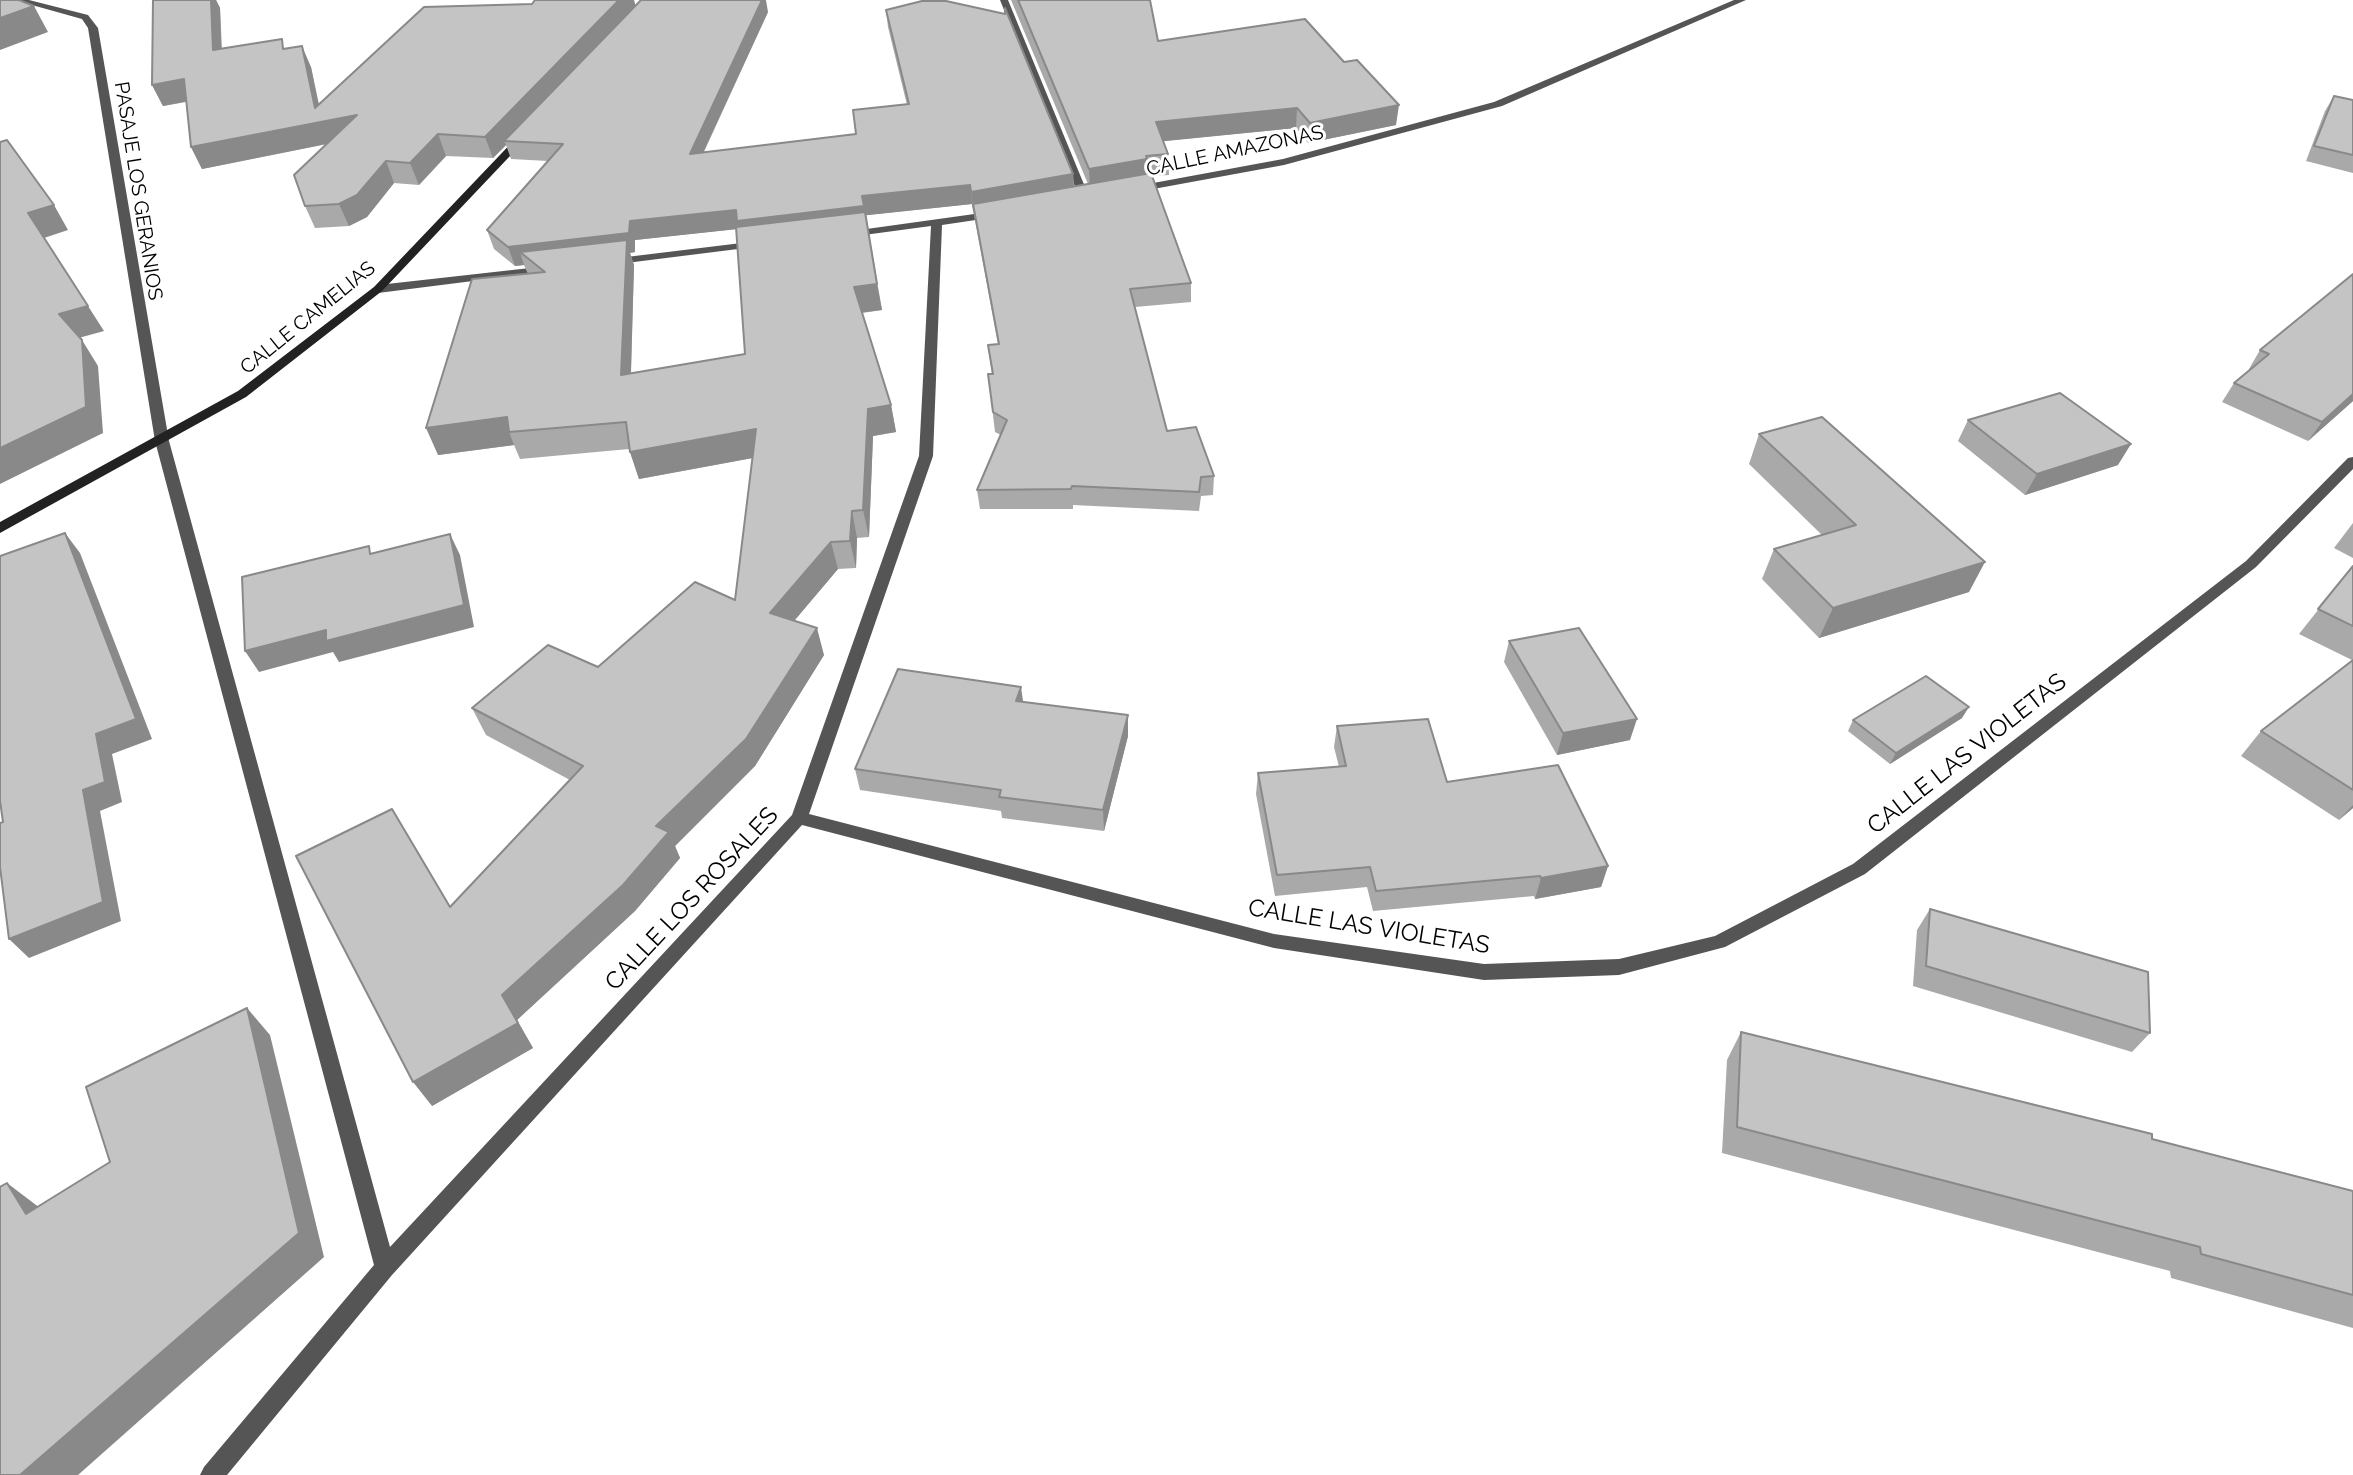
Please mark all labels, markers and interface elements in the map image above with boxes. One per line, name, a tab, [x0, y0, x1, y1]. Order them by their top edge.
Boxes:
street label: PASAJE LOS GERANIOS	[109, 80, 167, 302]
street label: CALLE AMAZONAS	[1144, 121, 1326, 181]
street label: CALLE CAMELIAS	[236, 256, 380, 380]
street label: CALLE LAS VIOLETAS	[1862, 667, 2072, 841]
street label: CALLE LOS ROSALES	[599, 801, 785, 997]
street label: CALLE LAS VIOLETAS	[1246, 894, 1492, 960]

